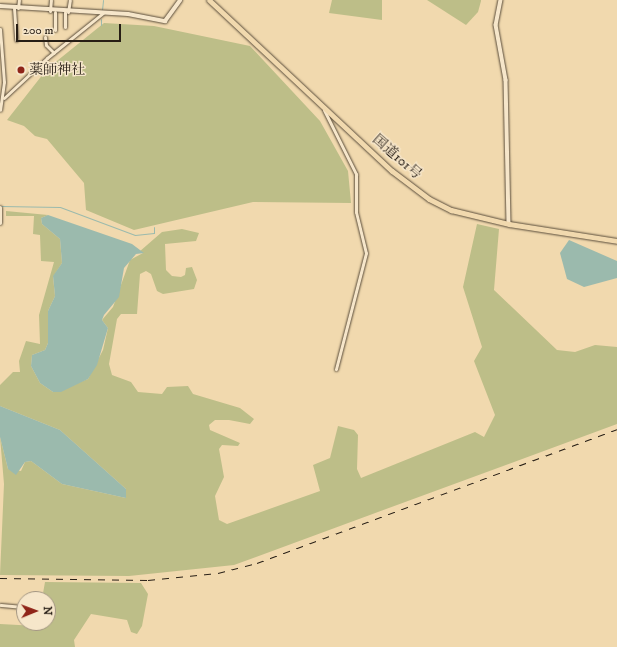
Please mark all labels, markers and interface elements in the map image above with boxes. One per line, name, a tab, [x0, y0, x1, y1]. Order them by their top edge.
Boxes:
scale bar	[18, 16, 123, 42]
text: 200 m	[23, 23, 53, 38]
place label: 薬師神社	[29, 62, 85, 78]
marker: 薬師神社	[16, 65, 26, 75]
street label: 国道101号	[369, 131, 425, 183]
north arrow	[16, 591, 56, 631]
text: N	[40, 606, 54, 615]

